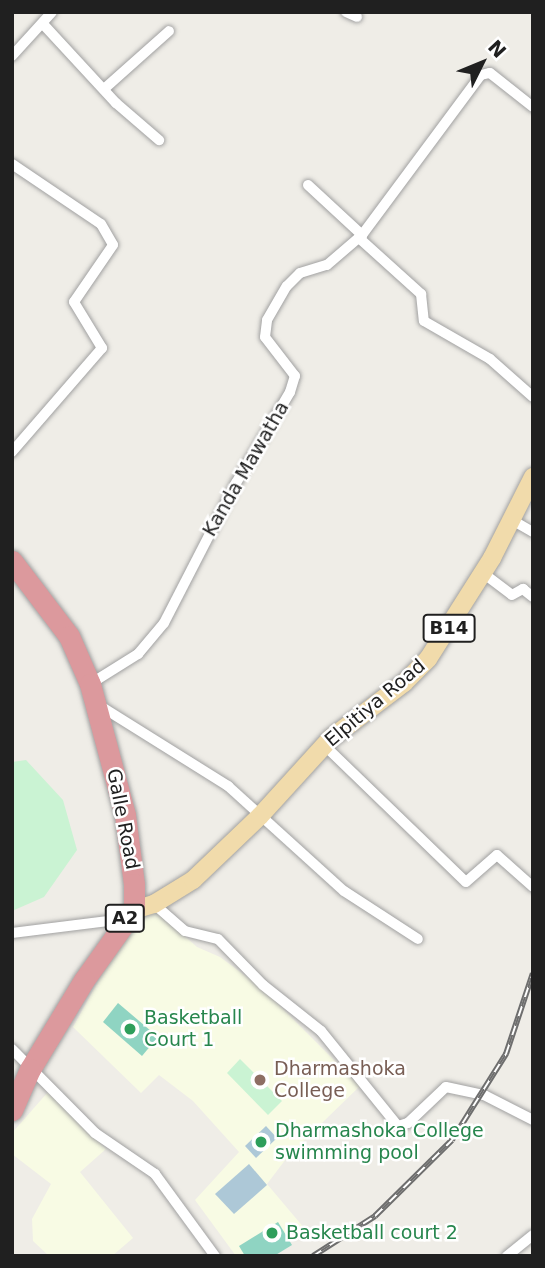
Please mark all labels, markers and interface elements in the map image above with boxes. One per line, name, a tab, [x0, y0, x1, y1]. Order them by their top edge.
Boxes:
north arrow	[447, 28, 517, 98]
text: N	[484, 35, 511, 62]
street label: Kanda Mawatha	[198, 398, 294, 540]
road number: B14	[421, 614, 477, 642]
street label: Elpitiya Road	[320, 654, 430, 752]
street label: Galle Road	[102, 767, 144, 871]
road number: A2	[104, 903, 146, 932]
place label: Basketball Court 1	[144, 1007, 242, 1051]
marker: Basketball Court 1	[122, 1021, 138, 1037]
place label: Dharmashoka College	[274, 1058, 406, 1102]
marker: Dharmashoka College	[252, 1072, 268, 1088]
place label: Dharmashoka College swimming pool	[275, 1120, 484, 1164]
marker: Dharmashoka College swimming pool	[253, 1134, 269, 1150]
place label: Basketball court 2	[286, 1222, 458, 1244]
marker: Basketball court 2	[264, 1225, 280, 1241]

